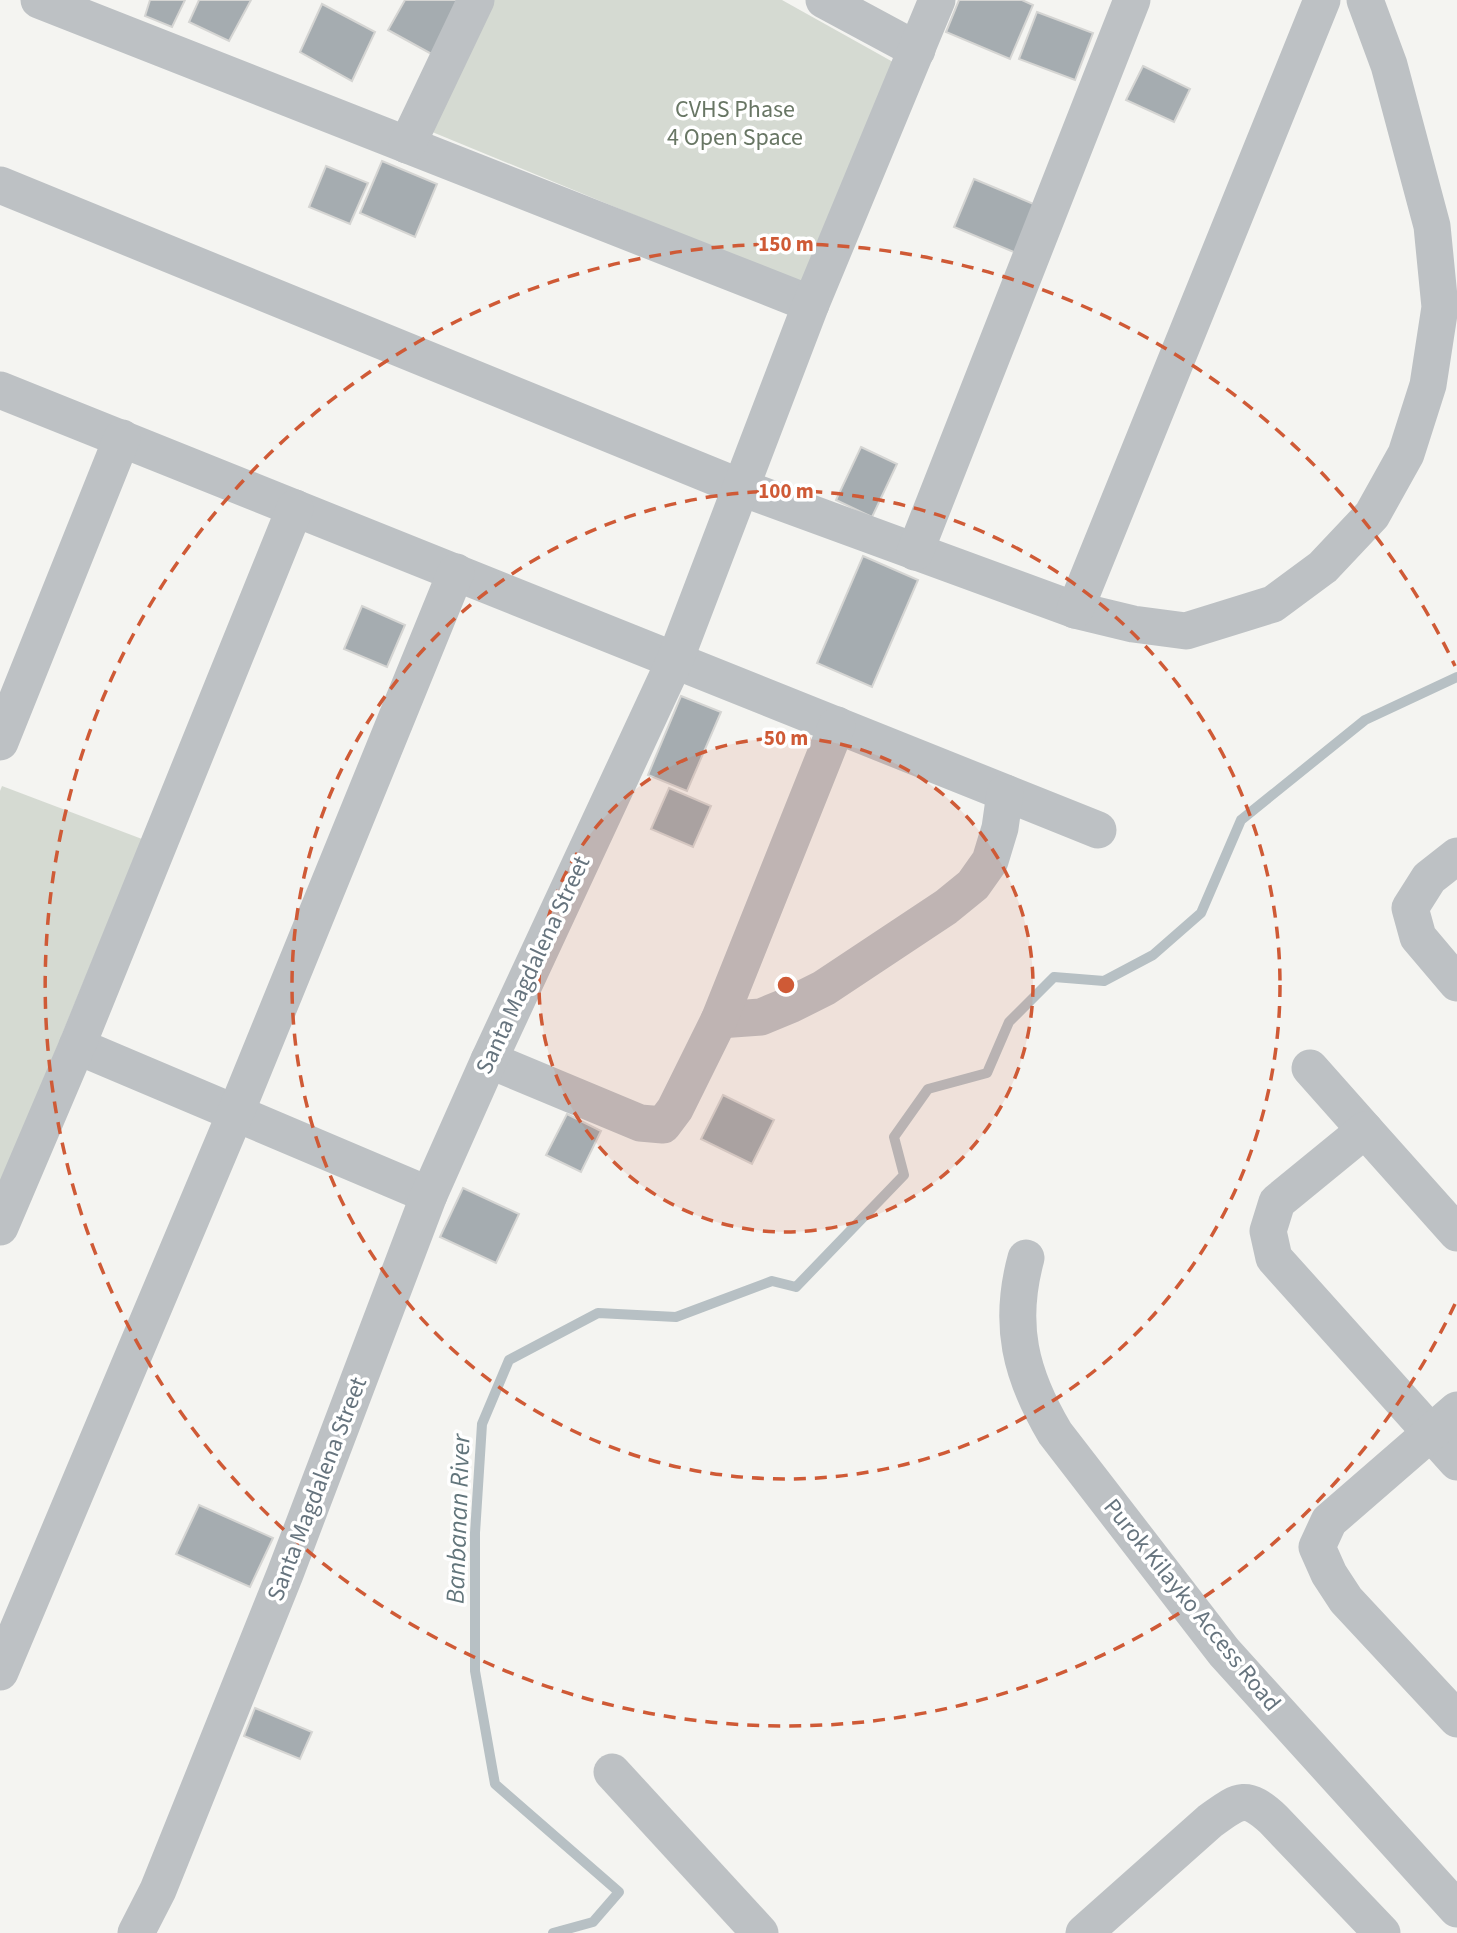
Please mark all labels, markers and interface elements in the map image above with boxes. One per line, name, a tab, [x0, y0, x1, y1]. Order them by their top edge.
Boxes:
park label: CVHS Phase 4 Open Space	[667, 92, 803, 155]
text: 150 m	[758, 229, 814, 259]
text: 100 m	[758, 476, 814, 506]
text: 50 m	[764, 723, 808, 753]
street label: Santa Magdalena Street	[467, 850, 599, 1080]
centre of rings	[774, 973, 798, 997]
street label: Santa Magdalena Street	[258, 1372, 376, 1606]
water label: Banbanan River	[437, 1432, 479, 1605]
street label: Purok Kilayko Access Road	[1095, 1491, 1289, 1719]

